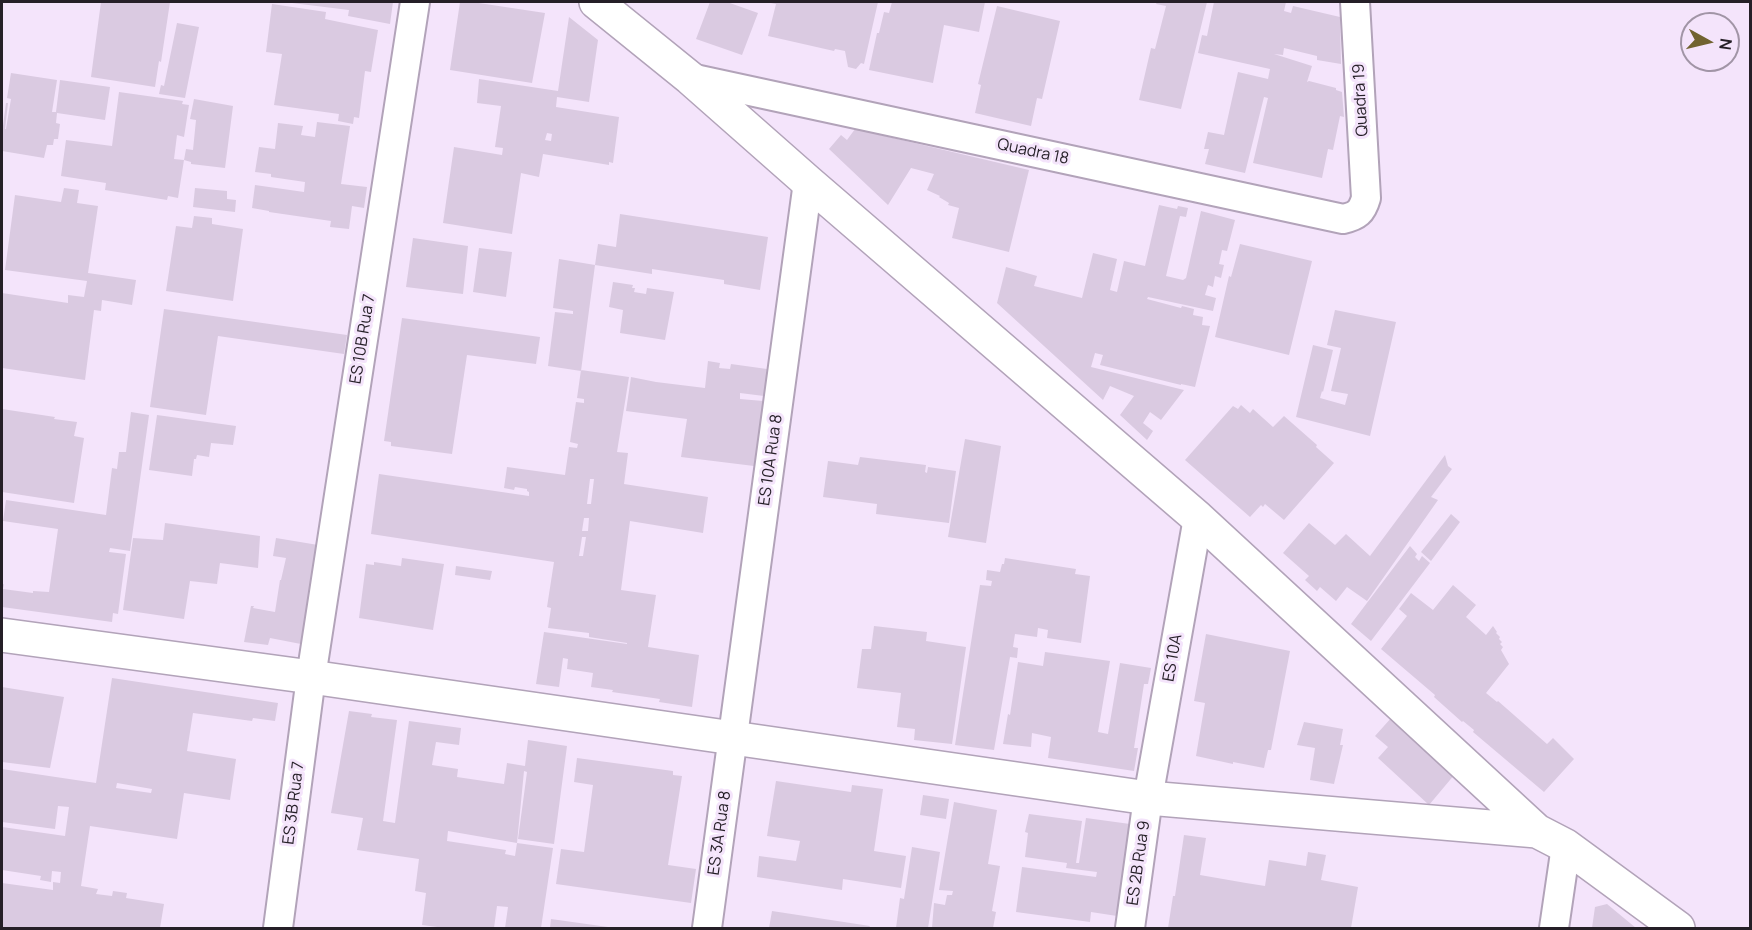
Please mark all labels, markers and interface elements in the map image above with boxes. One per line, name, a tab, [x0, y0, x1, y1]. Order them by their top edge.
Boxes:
north arrow	[1680, 12, 1740, 72]
text: N	[1714, 37, 1738, 51]
street label: Quadra 19	[1349, 63, 1373, 137]
street label: Quadra 18	[996, 135, 1070, 169]
street label: ES 10B Rua 7	[346, 293, 380, 385]
street label: ES 10A Rua 8	[755, 413, 787, 507]
street label: ES 10A	[1159, 633, 1187, 683]
street label: ES 3B Rua 7	[279, 760, 309, 846]
street label: ES 3A Rua 8	[705, 790, 735, 876]
street label: ES 2B Rua 9	[1124, 819, 1154, 907]

